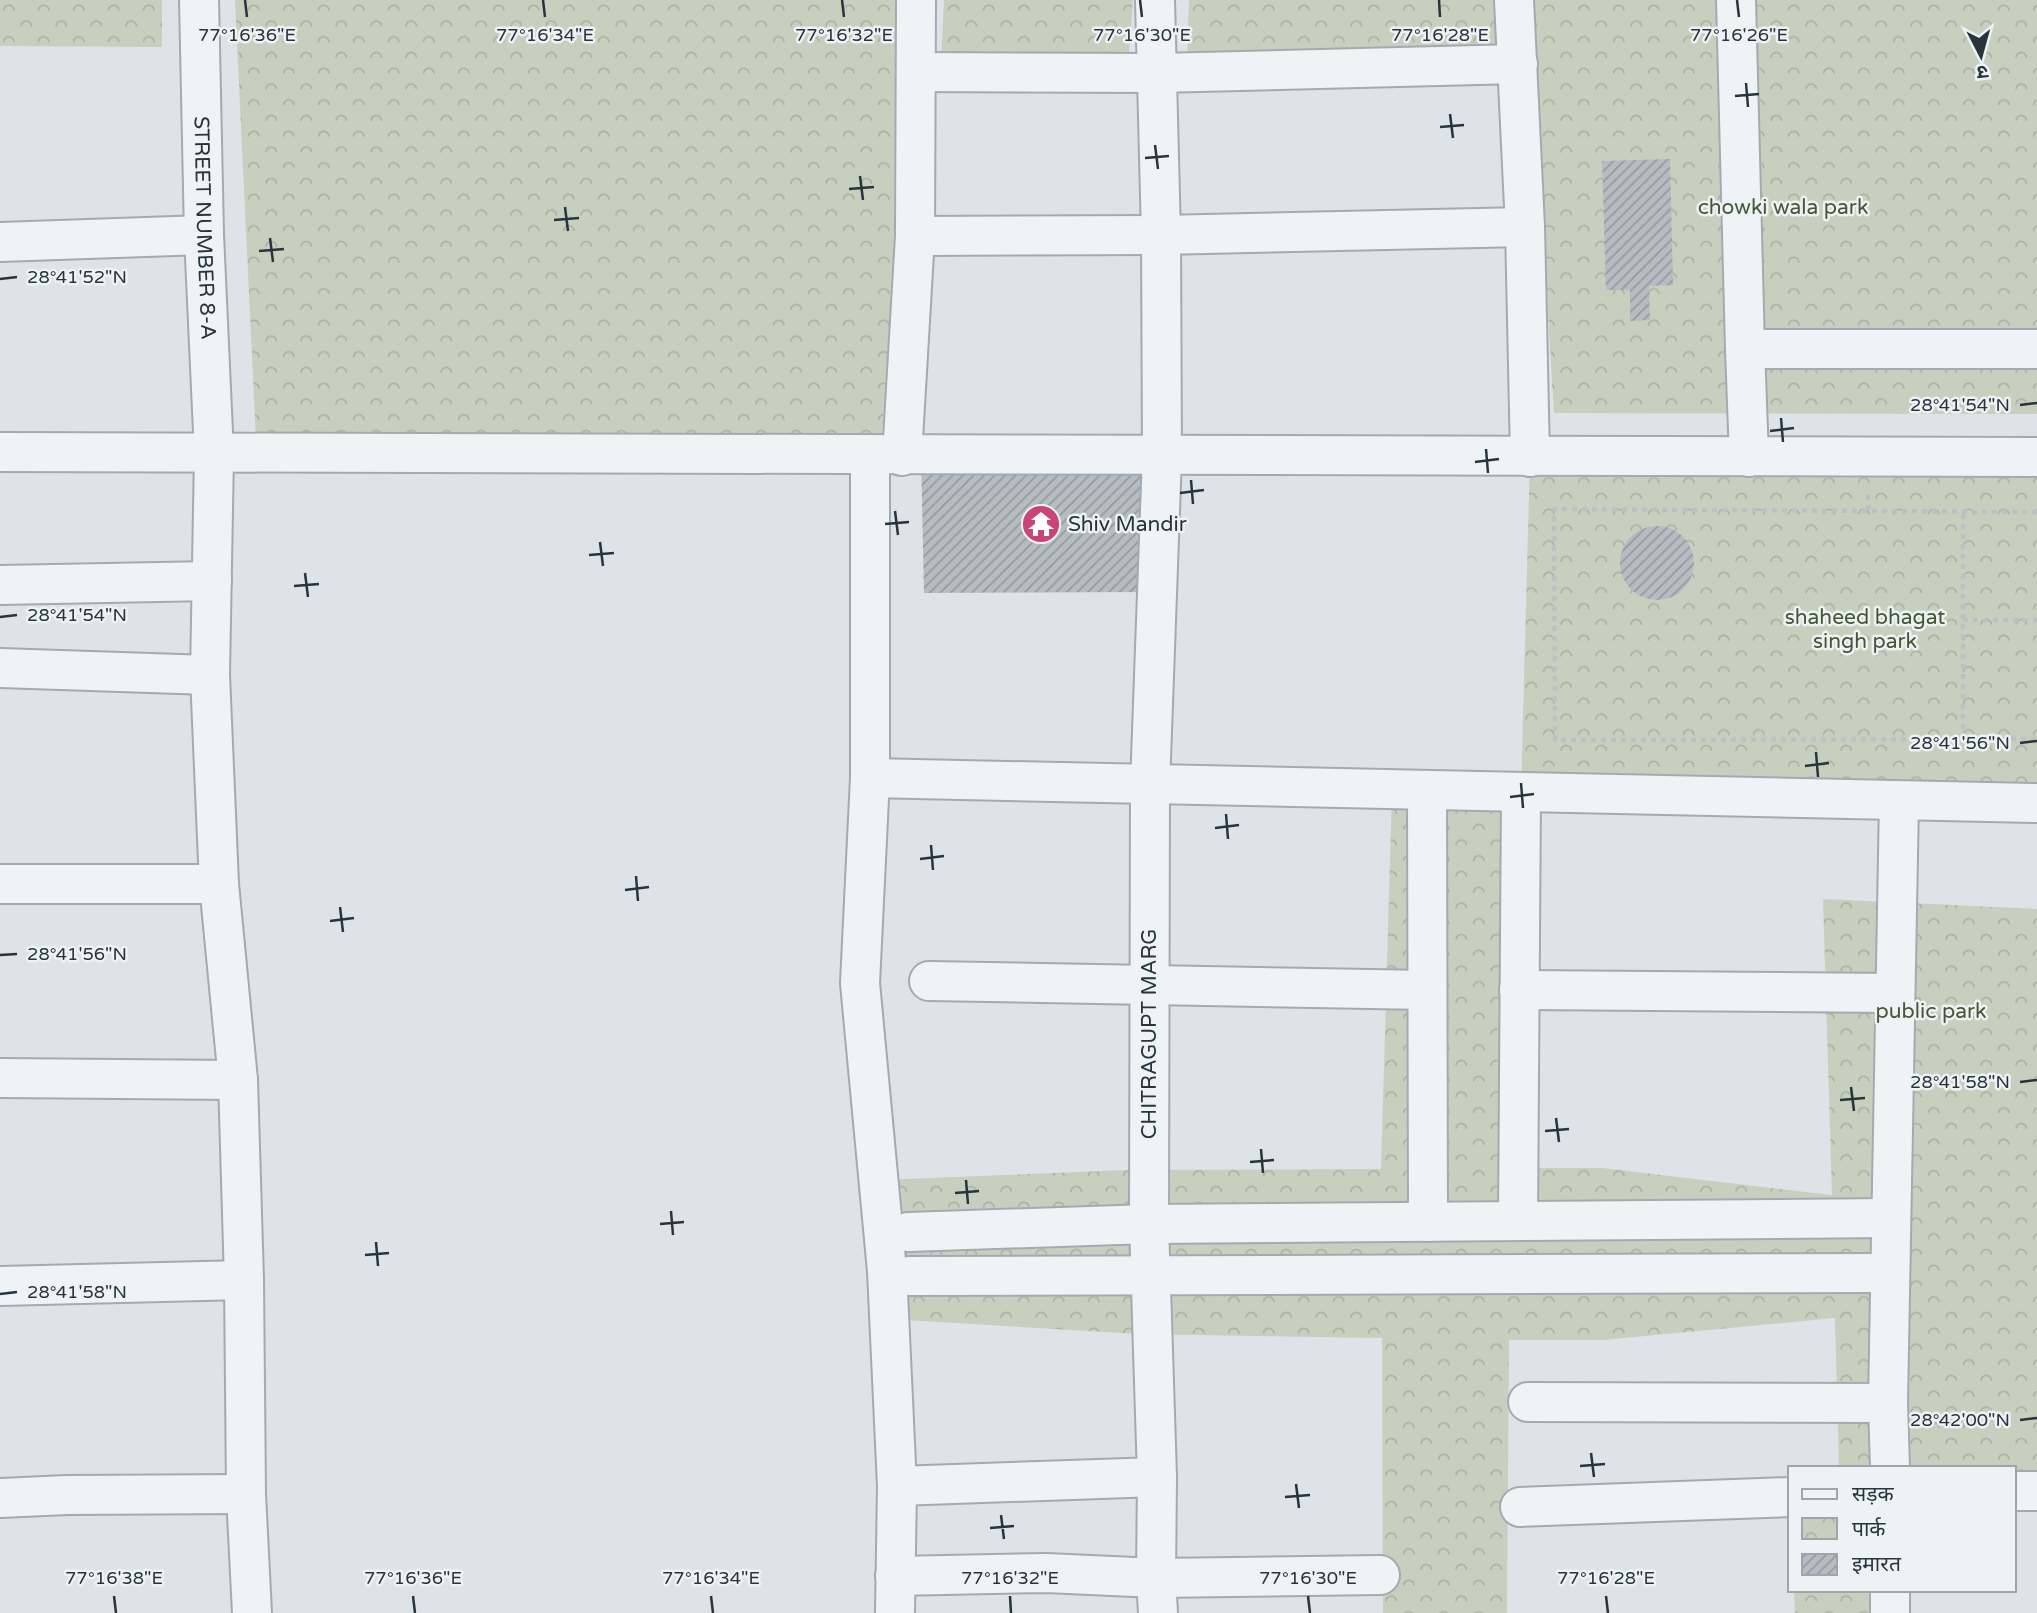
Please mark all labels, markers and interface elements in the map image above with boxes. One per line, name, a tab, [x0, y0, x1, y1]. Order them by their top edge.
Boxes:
north arrow	[1946, 21, 2016, 91]
text: 77°16'36"E	[198, 24, 296, 46]
text: 77°16'34"E	[496, 24, 594, 46]
text: 77°16'32"E	[795, 24, 893, 46]
text: 77°16'30"E	[1093, 24, 1191, 46]
text: 77°16'28"E	[1391, 24, 1489, 46]
text: 77°16'26"E	[1690, 24, 1788, 46]
text: उ	[1975, 60, 1989, 84]
street label: STREET NUMBER 8-A	[188, 116, 221, 340]
park label: chowki wala park	[1698, 195, 1868, 220]
text: 28°41'52"N	[27, 266, 127, 288]
text: 28°41'54"N	[1910, 394, 2010, 416]
temple icon: Shiv Mandir	[1020, 503, 1062, 545]
place label: Shiv Mandir	[1068, 512, 1187, 537]
text: 28°41'54"N	[27, 604, 127, 626]
park label: shaheed bhagat singh park	[1785, 605, 1945, 654]
text: 28°41'56"N	[1910, 732, 2010, 754]
street label: CHITRAGUPT MARG	[1137, 929, 1162, 1139]
text: 28°41'56"N	[27, 943, 127, 965]
park label: public park	[1876, 999, 1986, 1024]
text: 28°41'58"N	[1910, 1071, 2010, 1093]
text: 28°41'58"N	[27, 1281, 127, 1303]
text: 28°42'00"N	[1910, 1409, 2010, 1431]
legend	[1788, 1466, 2016, 1592]
text: सड़क	[1852, 1482, 1894, 1507]
text: पार्क	[1852, 1517, 1886, 1542]
text: इमारत	[1852, 1552, 1902, 1577]
text: 77°16'38"E	[65, 1567, 163, 1589]
text: 77°16'36"E	[364, 1567, 462, 1589]
text: 77°16'34"E	[662, 1567, 760, 1589]
text: 77°16'32"E	[961, 1567, 1059, 1589]
text: 77°16'30"E	[1259, 1567, 1357, 1589]
text: 77°16'28"E	[1557, 1567, 1655, 1589]

